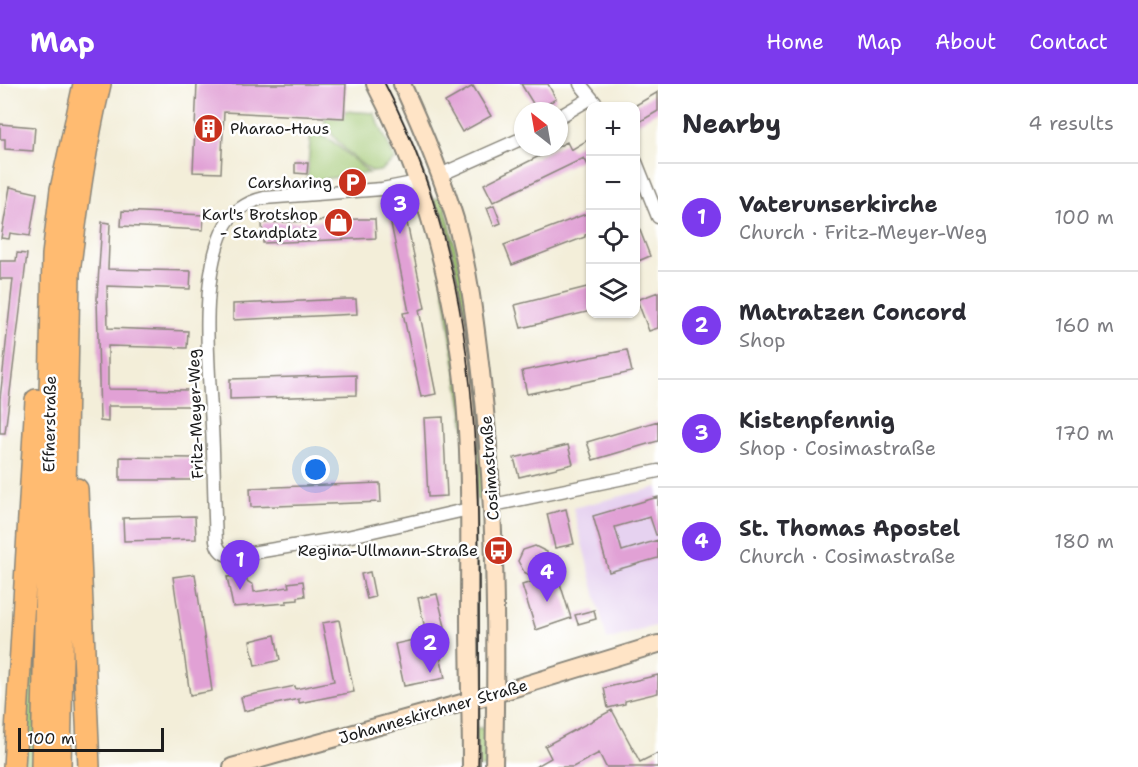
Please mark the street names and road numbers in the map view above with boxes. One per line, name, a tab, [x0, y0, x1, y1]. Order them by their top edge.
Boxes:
street label: Fritz-Meyer-Weg	[183, 348, 208, 479]
street label: Effnerstraße	[38, 375, 61, 473]
street label: Cosimastraße	[475, 415, 504, 521]
street label: Johanneskirchner Straße	[336, 674, 530, 748]

